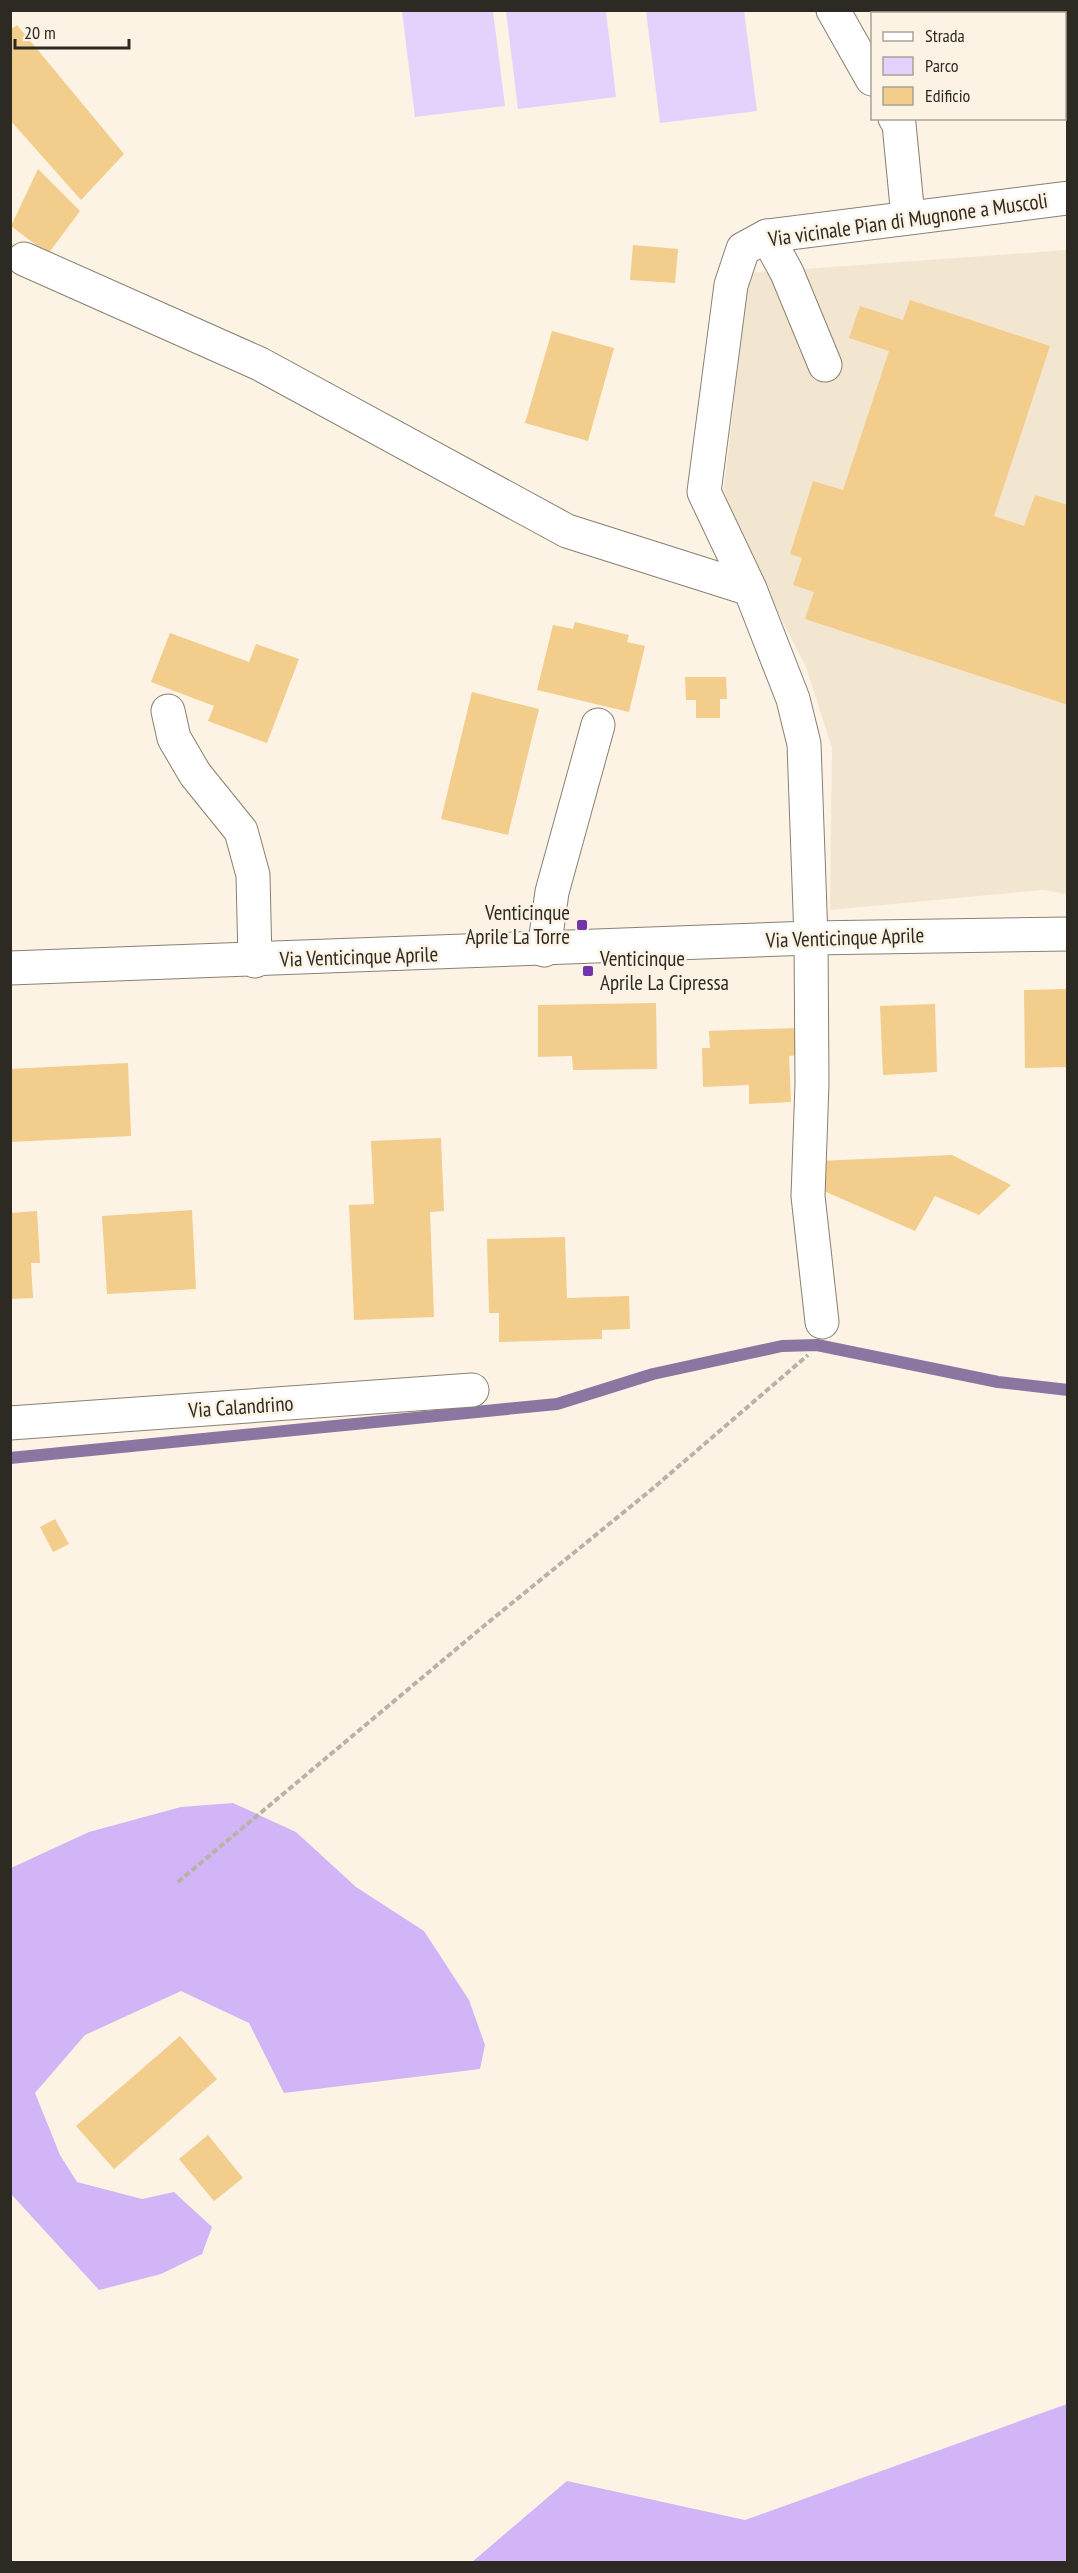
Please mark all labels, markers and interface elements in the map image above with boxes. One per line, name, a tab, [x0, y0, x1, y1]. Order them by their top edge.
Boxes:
scale bar	[15, 12, 129, 50]
legend	[871, 12, 1066, 120]
text: 20 m	[24, 21, 56, 44]
text: Strada	[925, 24, 965, 47]
text: Parco	[925, 54, 959, 77]
text: Edificio	[925, 84, 971, 107]
street label: Via vicinale Pian di Mugnone a Muscoli	[765, 187, 1049, 253]
place label: Venticinque Aprile La Torre	[465, 899, 570, 950]
marker: Venticinque Aprile La Torre	[575, 918, 589, 932]
street label: Via Venticinque Aprile	[764, 921, 925, 954]
street label: Via Venticinque Aprile	[278, 940, 439, 973]
place label: Venticinque Aprile La Cipressa	[599, 945, 729, 996]
marker: Venticinque Aprile La Cipressa	[581, 964, 595, 978]
street label: Via Calandrino	[187, 1389, 294, 1424]

